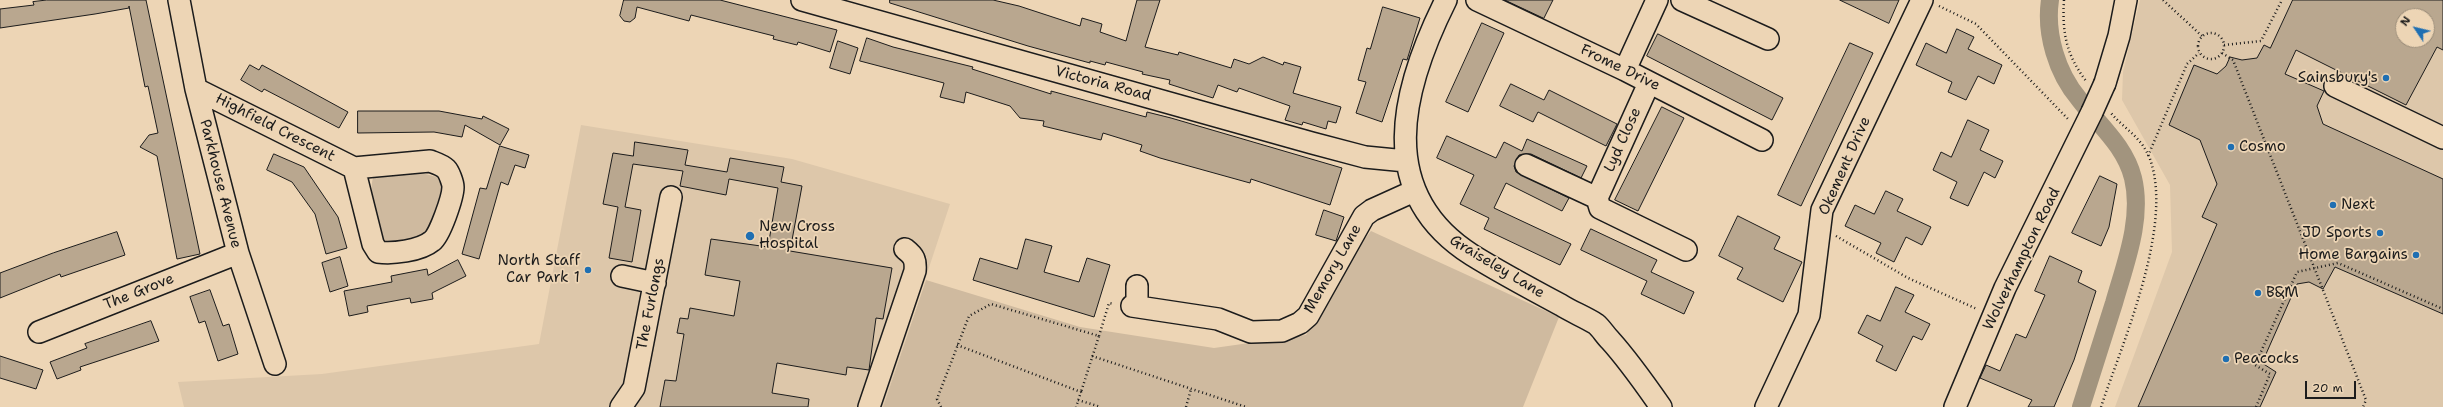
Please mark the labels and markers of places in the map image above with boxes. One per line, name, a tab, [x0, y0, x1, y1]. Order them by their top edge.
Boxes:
place label: Sainsbury's	[2298, 69, 2378, 87]
marker: Sainsbury's	[2381, 73, 2391, 83]
place label: Cosmo	[2239, 138, 2286, 156]
marker: Cosmo	[2226, 142, 2236, 152]
place label: Next	[2341, 196, 2375, 214]
marker: Next	[2328, 200, 2338, 210]
place label: New Cross Hospital	[759, 218, 835, 253]
place label: JD Sports	[2302, 224, 2372, 242]
marker: JD Sports	[2375, 228, 2385, 238]
marker: New Cross Hospital	[744, 230, 756, 242]
place label: Home Bargains	[2298, 246, 2408, 264]
marker: Home Bargains	[2411, 250, 2421, 260]
place label: North Staff Car Park 1	[498, 252, 580, 287]
marker: North Staff Car Park 1	[583, 265, 593, 275]
place label: B&M	[2266, 284, 2299, 302]
marker: B&M	[2253, 288, 2263, 298]
place label: Peacocks	[2234, 350, 2299, 368]
marker: Peacocks	[2221, 354, 2231, 364]

